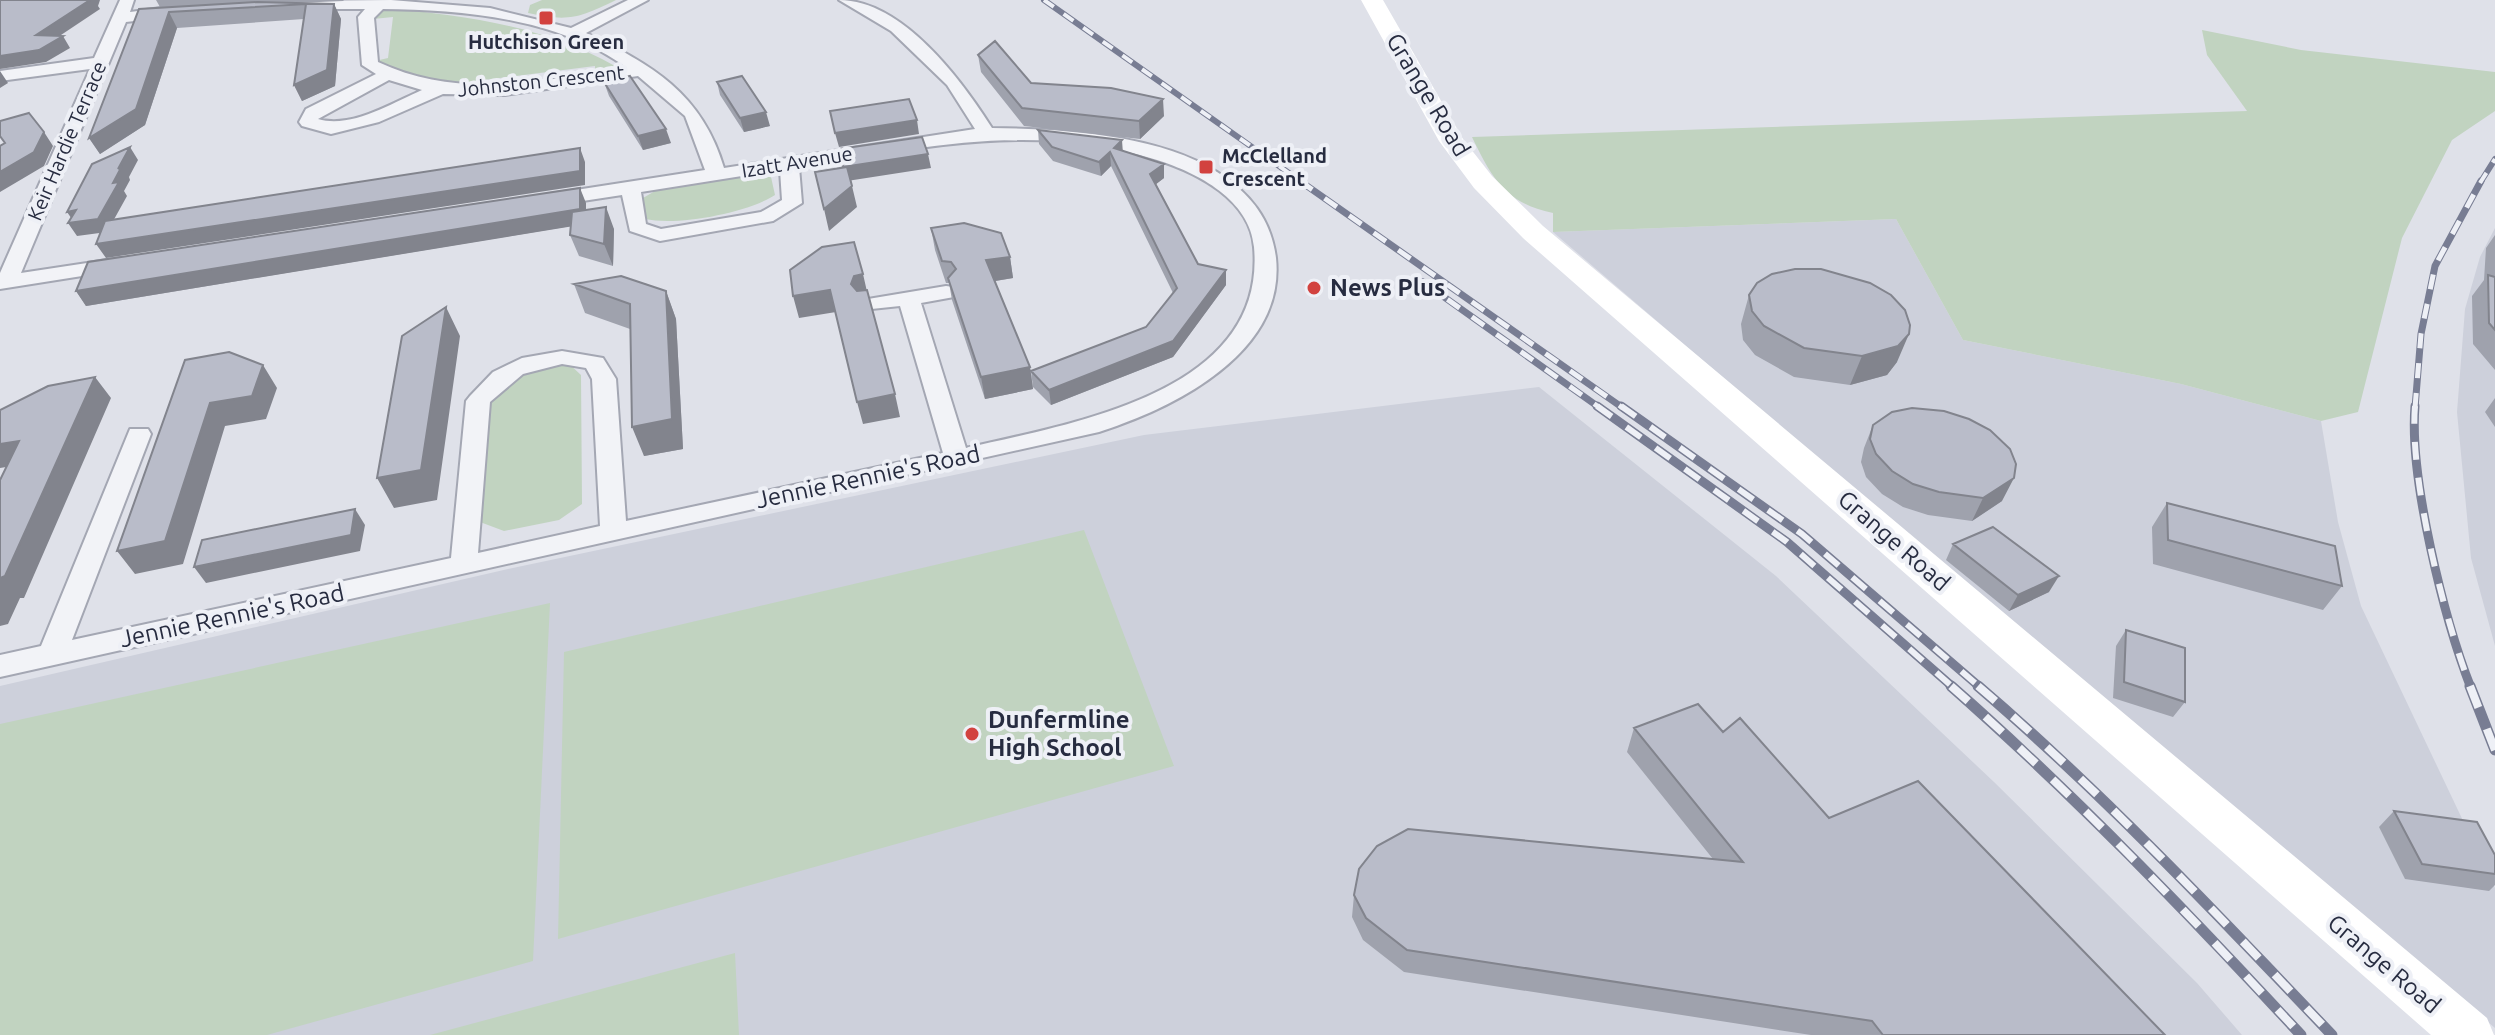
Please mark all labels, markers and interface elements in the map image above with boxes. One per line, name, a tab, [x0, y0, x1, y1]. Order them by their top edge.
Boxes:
marker: Hutchison Green	[537, 9, 555, 27]
street label: Grange Road	[1381, 28, 1476, 161]
place label: Hutchison Green	[468, 30, 624, 53]
street label: Keir Hardie Terrace	[23, 58, 111, 224]
street label: Johnston Crescent	[456, 60, 626, 101]
street label: Izatt Avenue	[740, 141, 854, 182]
place label: McClelland Crescent	[1222, 144, 1327, 190]
marker: McClelland Crescent	[1197, 158, 1215, 176]
place label: News Plus	[1330, 274, 1445, 301]
marker: News Plus	[1305, 279, 1323, 297]
street label: Jennie Rennie's Road	[753, 440, 982, 513]
street label: Grange Road	[1833, 485, 1956, 596]
street label: Jennie Rennie's Road	[117, 579, 346, 652]
place label: Dunfermline High School	[988, 706, 1130, 761]
marker: Dunfermline High School	[963, 725, 981, 743]
street label: Grange Road	[2322, 909, 2446, 1019]

